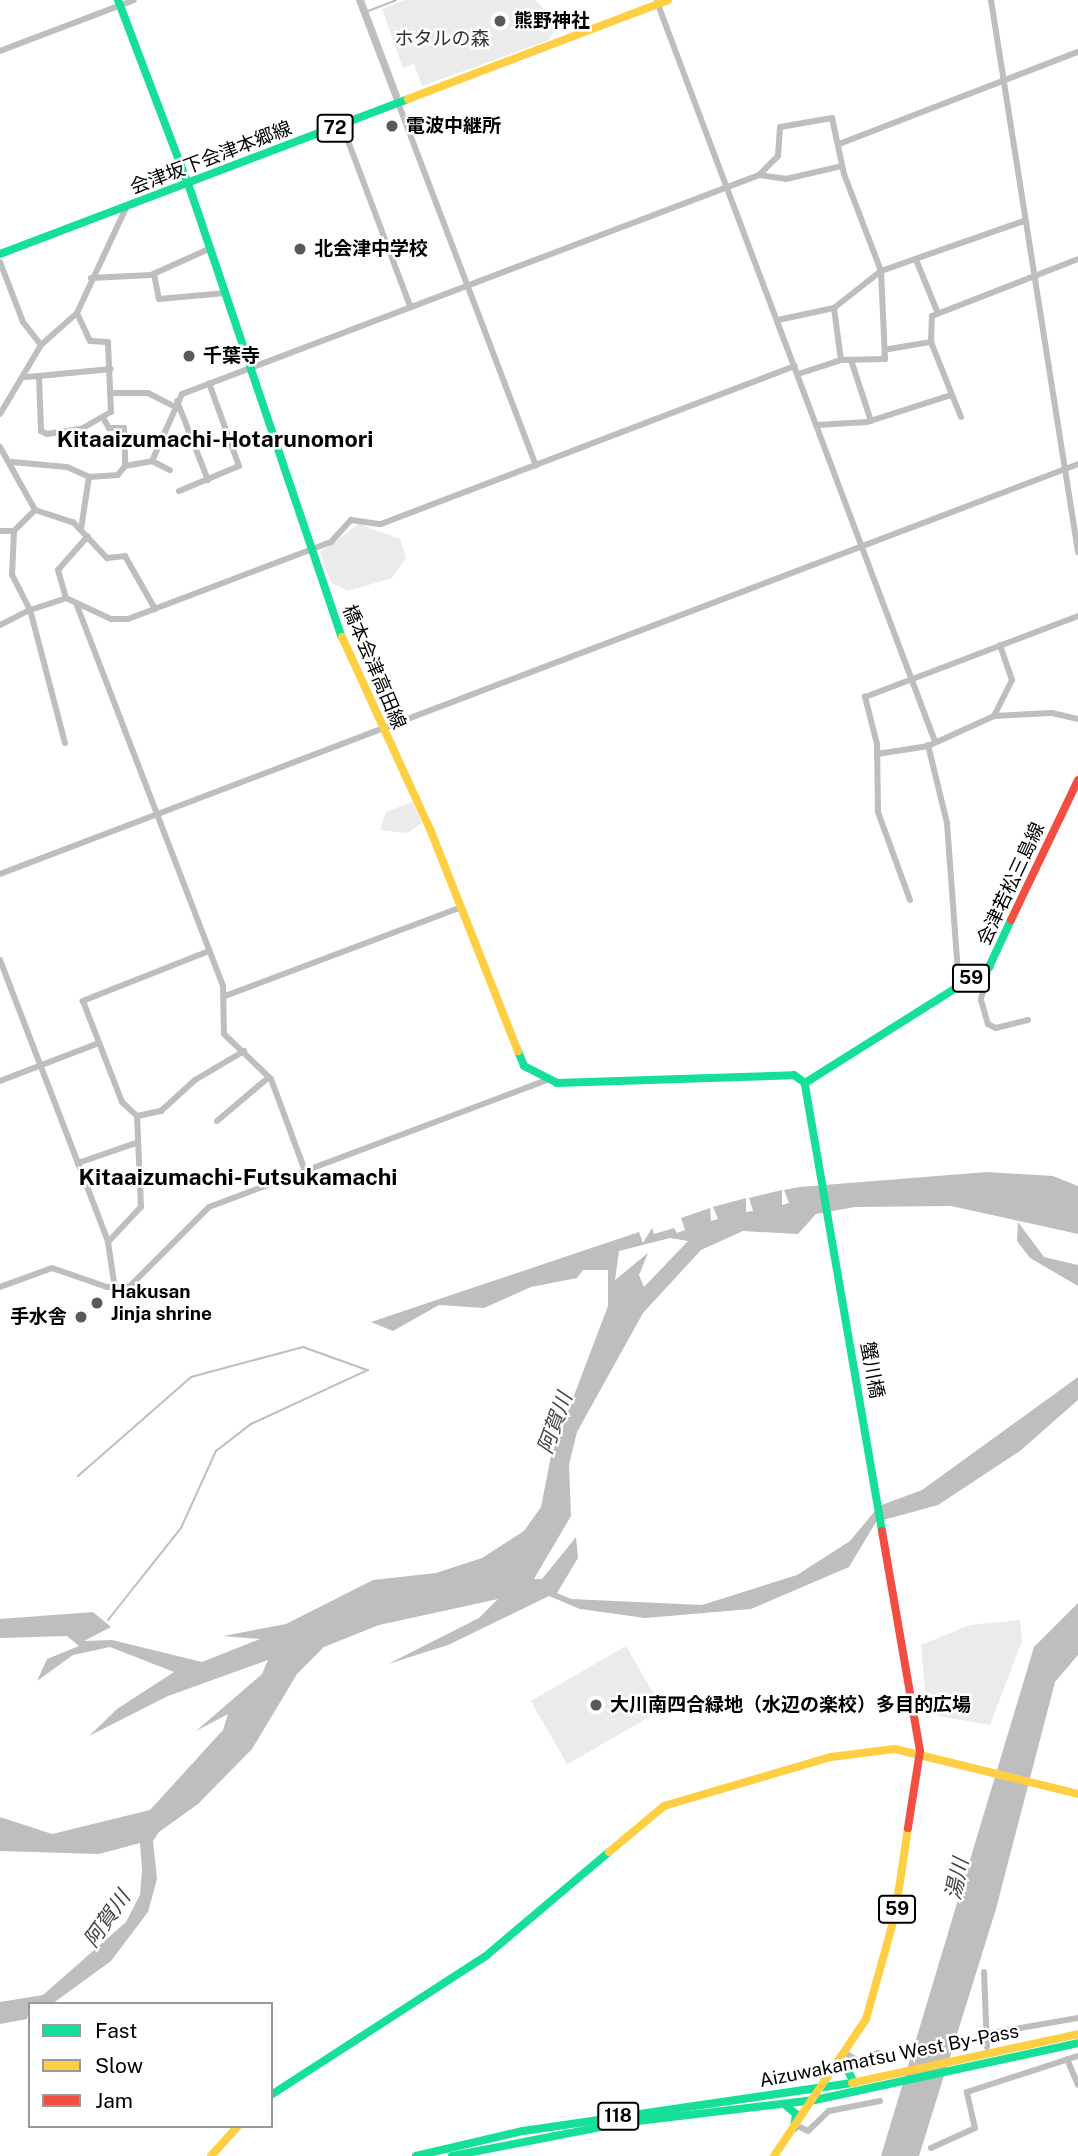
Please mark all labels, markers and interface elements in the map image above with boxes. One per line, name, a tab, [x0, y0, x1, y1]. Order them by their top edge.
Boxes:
place label: 熊野神社	[514, 10, 590, 32]
marker: 熊野神社	[492, 13, 508, 29]
park label: ホタルの森	[395, 28, 489, 50]
road number: 72	[316, 113, 354, 142]
place label: 電波中継所	[406, 115, 501, 137]
street label: 会津坂下会津本郷線	[127, 117, 295, 199]
marker: 電波中継所	[384, 118, 400, 134]
place label: 北会津中学校	[314, 238, 428, 260]
marker: 北会津中学校	[292, 241, 308, 257]
place label: 千葉寺	[203, 345, 260, 367]
marker: 千葉寺	[181, 348, 197, 364]
district label: Kitaaizumachi-Hotarunomori	[57, 425, 373, 453]
street label: 橋本会津高田線	[338, 601, 410, 733]
street label: 会津若松三島線	[973, 819, 1049, 949]
road number: 59	[952, 964, 990, 993]
district label: Kitaaizumachi-Futsukamachi	[79, 1163, 397, 1191]
place label: Hakusan Jinja shrine	[111, 1281, 212, 1325]
marker: Hakusan Jinja shrine	[89, 1295, 105, 1311]
place label: 手水舎	[10, 1306, 67, 1328]
marker: 手水舎	[73, 1309, 89, 1325]
street label: 蟹川橋	[856, 1340, 888, 1400]
water label: 阿賀川	[532, 1389, 578, 1457]
place label: 大川南四合緑地（水辺の楽校）多目的広場	[610, 1694, 971, 1716]
marker: 大川南四合緑地（水辺の楽校）多目的広場	[588, 1697, 604, 1713]
water label: 湯川	[940, 1856, 974, 1902]
water label: 阿賀川	[79, 1886, 135, 1952]
road number: 59	[878, 1895, 916, 1924]
legend	[28, 2002, 273, 2128]
text: Fast	[95, 2018, 137, 2043]
street label: Aizuwakamatsu West By-Pass	[757, 2020, 1021, 2092]
text: Slow	[95, 2053, 143, 2078]
text: Jam	[95, 2088, 133, 2113]
road number: 118	[597, 2102, 639, 2130]

